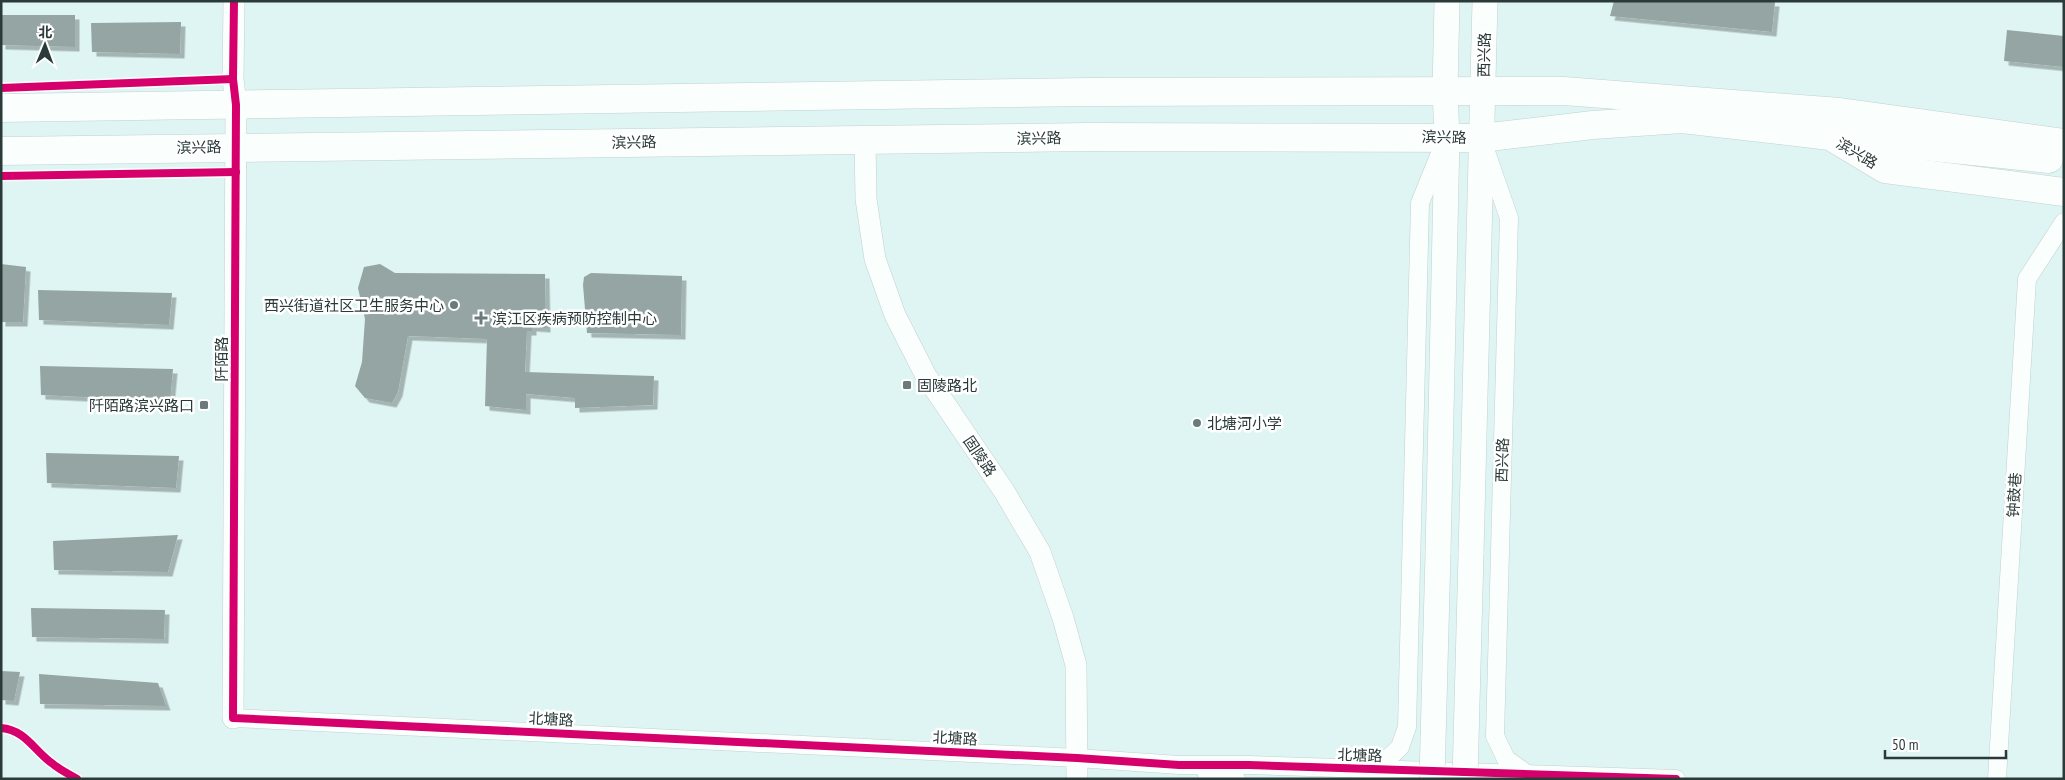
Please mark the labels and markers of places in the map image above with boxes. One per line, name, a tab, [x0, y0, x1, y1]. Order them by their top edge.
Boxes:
place label: 西兴街道社区卫生服务中心	[264, 296, 444, 315]
marker: 西兴街道社区卫生服务中心	[448, 299, 460, 311]
place label: 滨江区疾病预防控制中心	[492, 309, 657, 328]
marker: 滨江区疾病预防控制中心	[474, 311, 488, 325]
place label: 固陵路北	[917, 376, 977, 395]
marker: 固陵路北	[901, 379, 913, 391]
place label: 阡陌路滨兴路口	[89, 396, 194, 415]
marker: 阡陌路滨兴路口	[198, 399, 210, 411]
place label: 北塘河小学	[1207, 414, 1282, 433]
marker: 北塘河小学	[1191, 417, 1203, 429]

